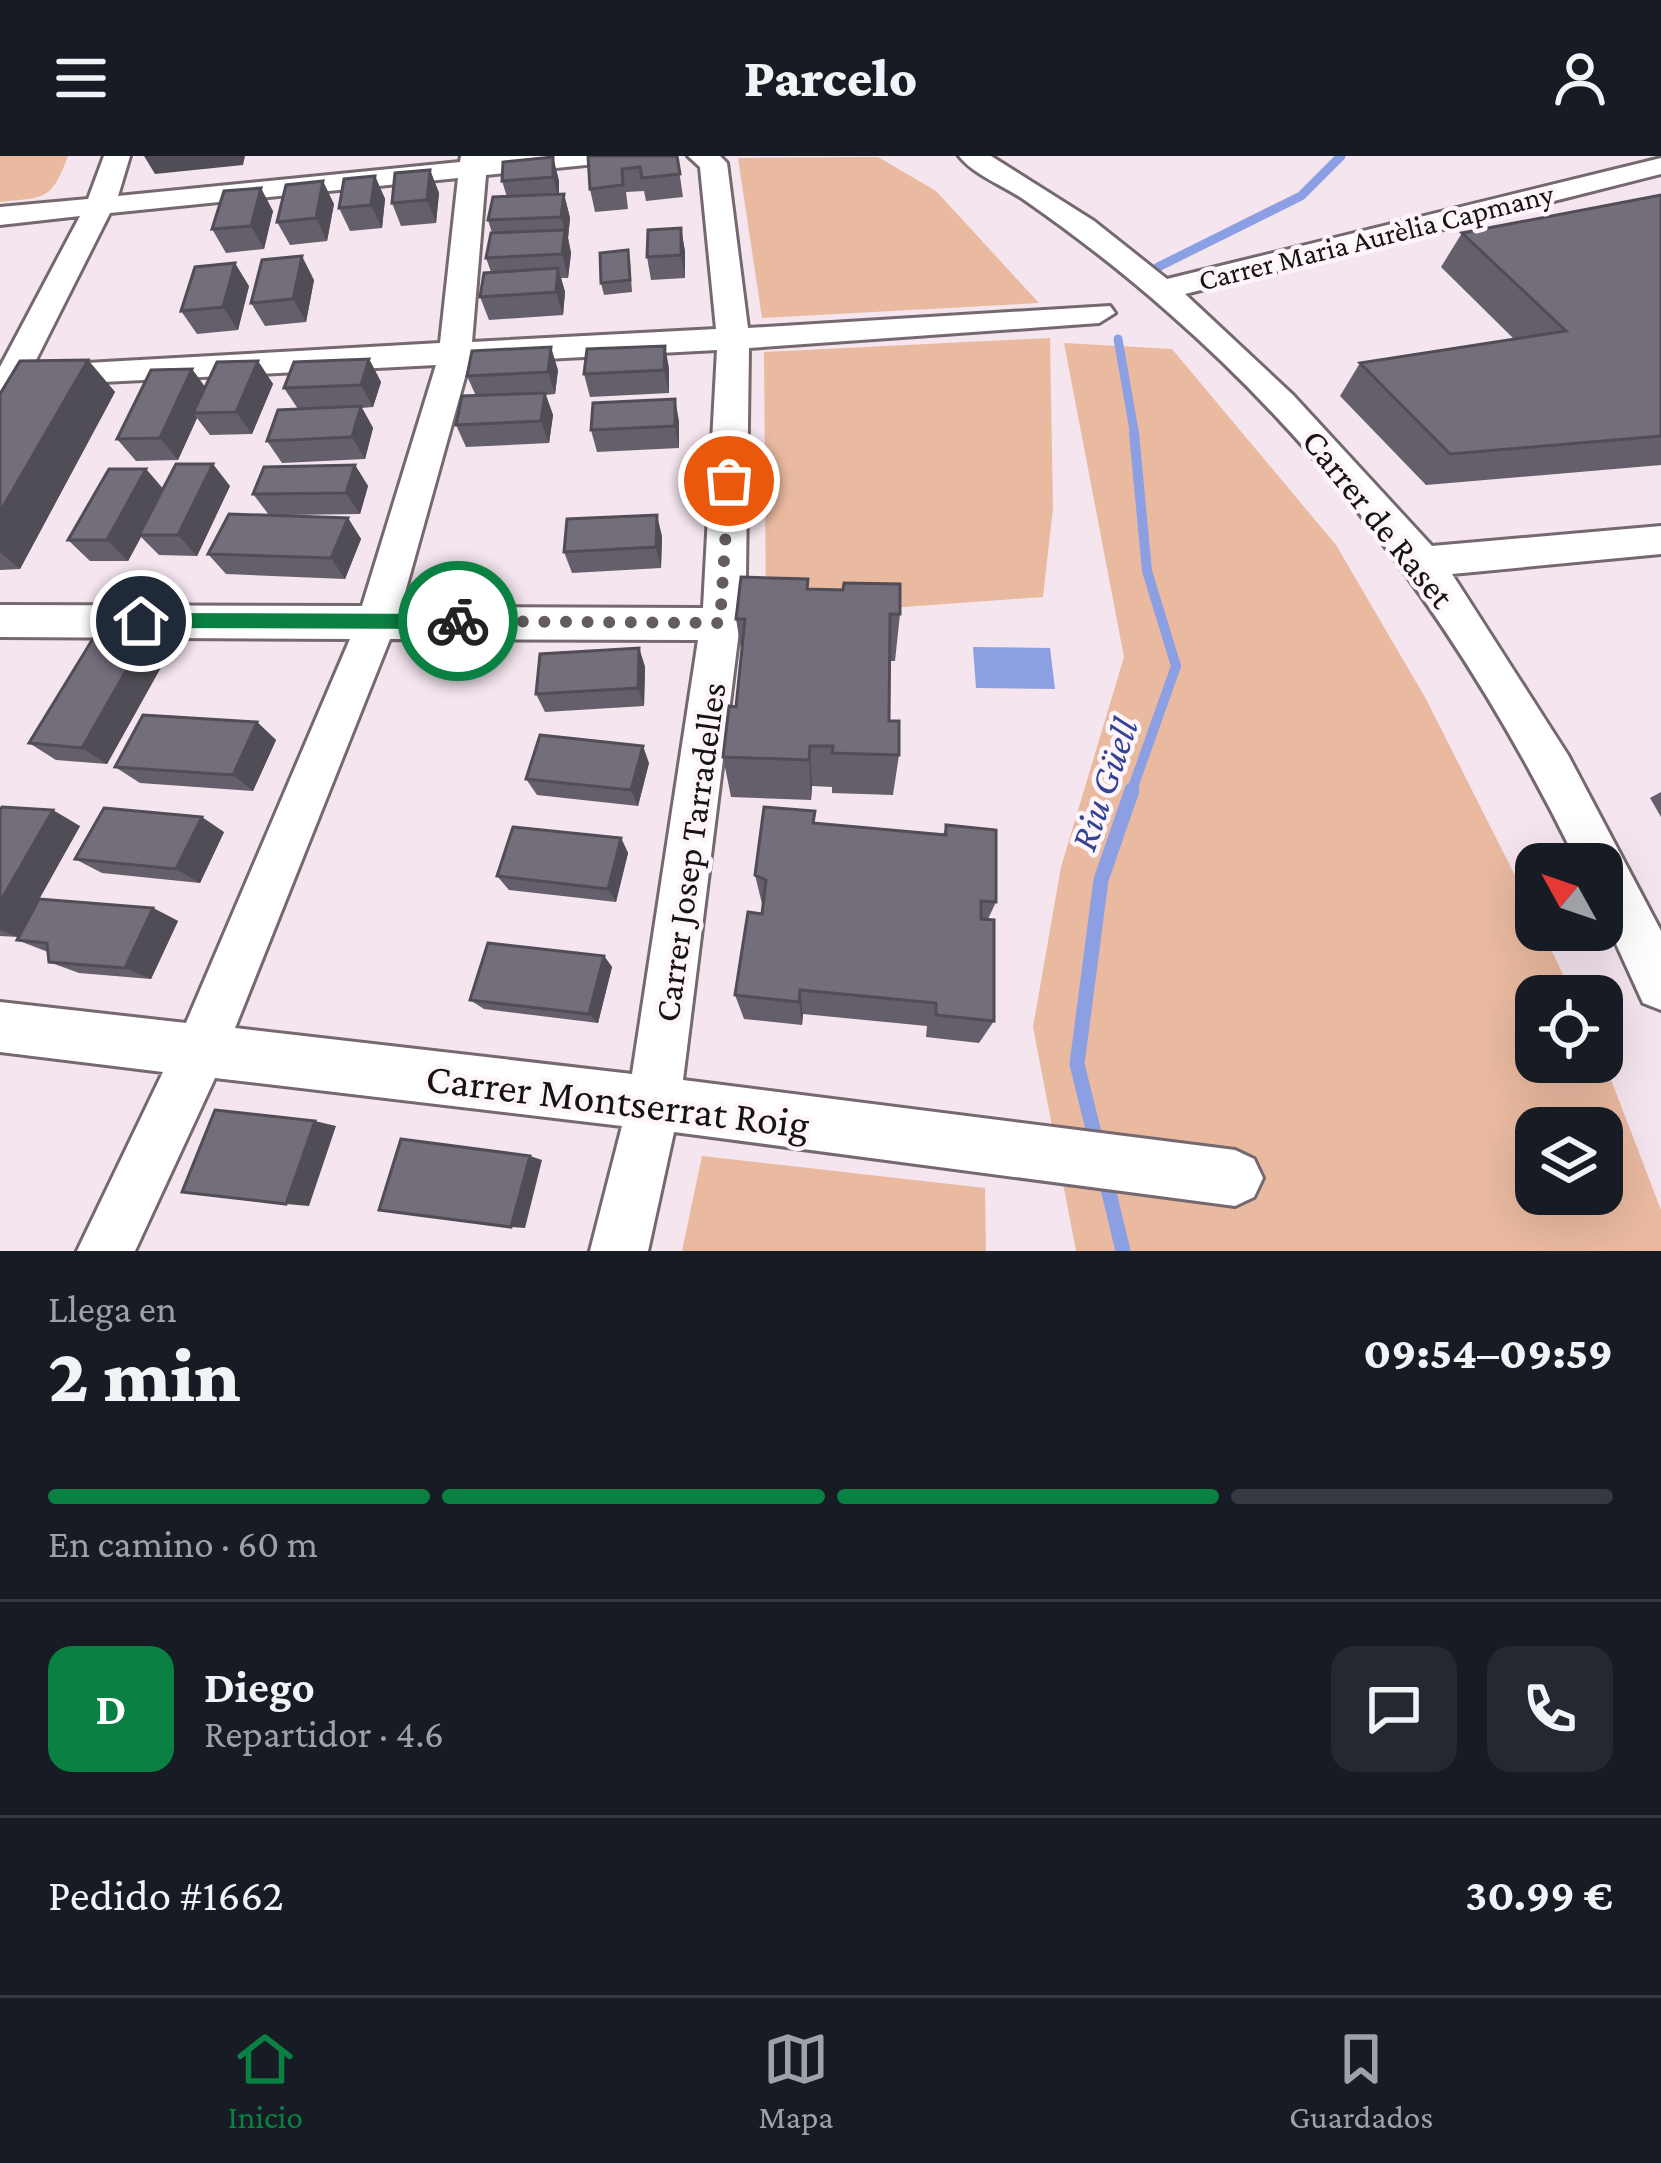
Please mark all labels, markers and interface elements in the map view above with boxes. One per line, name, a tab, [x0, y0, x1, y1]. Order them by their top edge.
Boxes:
icon: menu	[48, 45, 114, 111]
icon: person	[1547, 45, 1613, 111]
text: Parcelo	[744, 48, 917, 108]
street label: Carrer Maria Aurèlia Capmany	[1195, 176, 1557, 298]
street label: Carrer de Raset	[1294, 421, 1463, 617]
pin	[678, 430, 780, 532]
icon: bag	[696, 448, 762, 514]
courier	[398, 561, 518, 681]
pin	[90, 570, 192, 672]
icon: home	[108, 588, 174, 654]
icon: bike	[425, 588, 491, 654]
street label: Carrer Josep Tarradelles	[646, 680, 734, 1024]
water label: Riu Güell	[1061, 711, 1147, 856]
north arrow	[1515, 843, 1623, 951]
map controls	[1515, 843, 1623, 1215]
button: locate	[1515, 975, 1623, 1083]
street label: Carrer Montserrat Roig	[423, 1054, 812, 1147]
button: layers	[1515, 1107, 1623, 1215]
text: Llega en	[48, 1287, 177, 1330]
text: 09:54–09:59	[1363, 1328, 1613, 1378]
text: 2 min	[48, 1331, 241, 1418]
text: En camino · 60 m	[48, 1522, 318, 1565]
button: chat	[1331, 1646, 1457, 1772]
button: phone	[1487, 1646, 1613, 1772]
text: Diego	[204, 1662, 315, 1712]
text: D	[95, 1684, 127, 1734]
text: Repartidor · 4.6	[204, 1712, 444, 1755]
text: Pedido #1662	[48, 1870, 284, 1920]
text: 30.99 €	[1465, 1870, 1613, 1920]
tab: Inicio	[228, 2026, 303, 2135]
tab: Mapa	[758, 2026, 834, 2135]
tab: Guardados	[1289, 2026, 1433, 2135]

